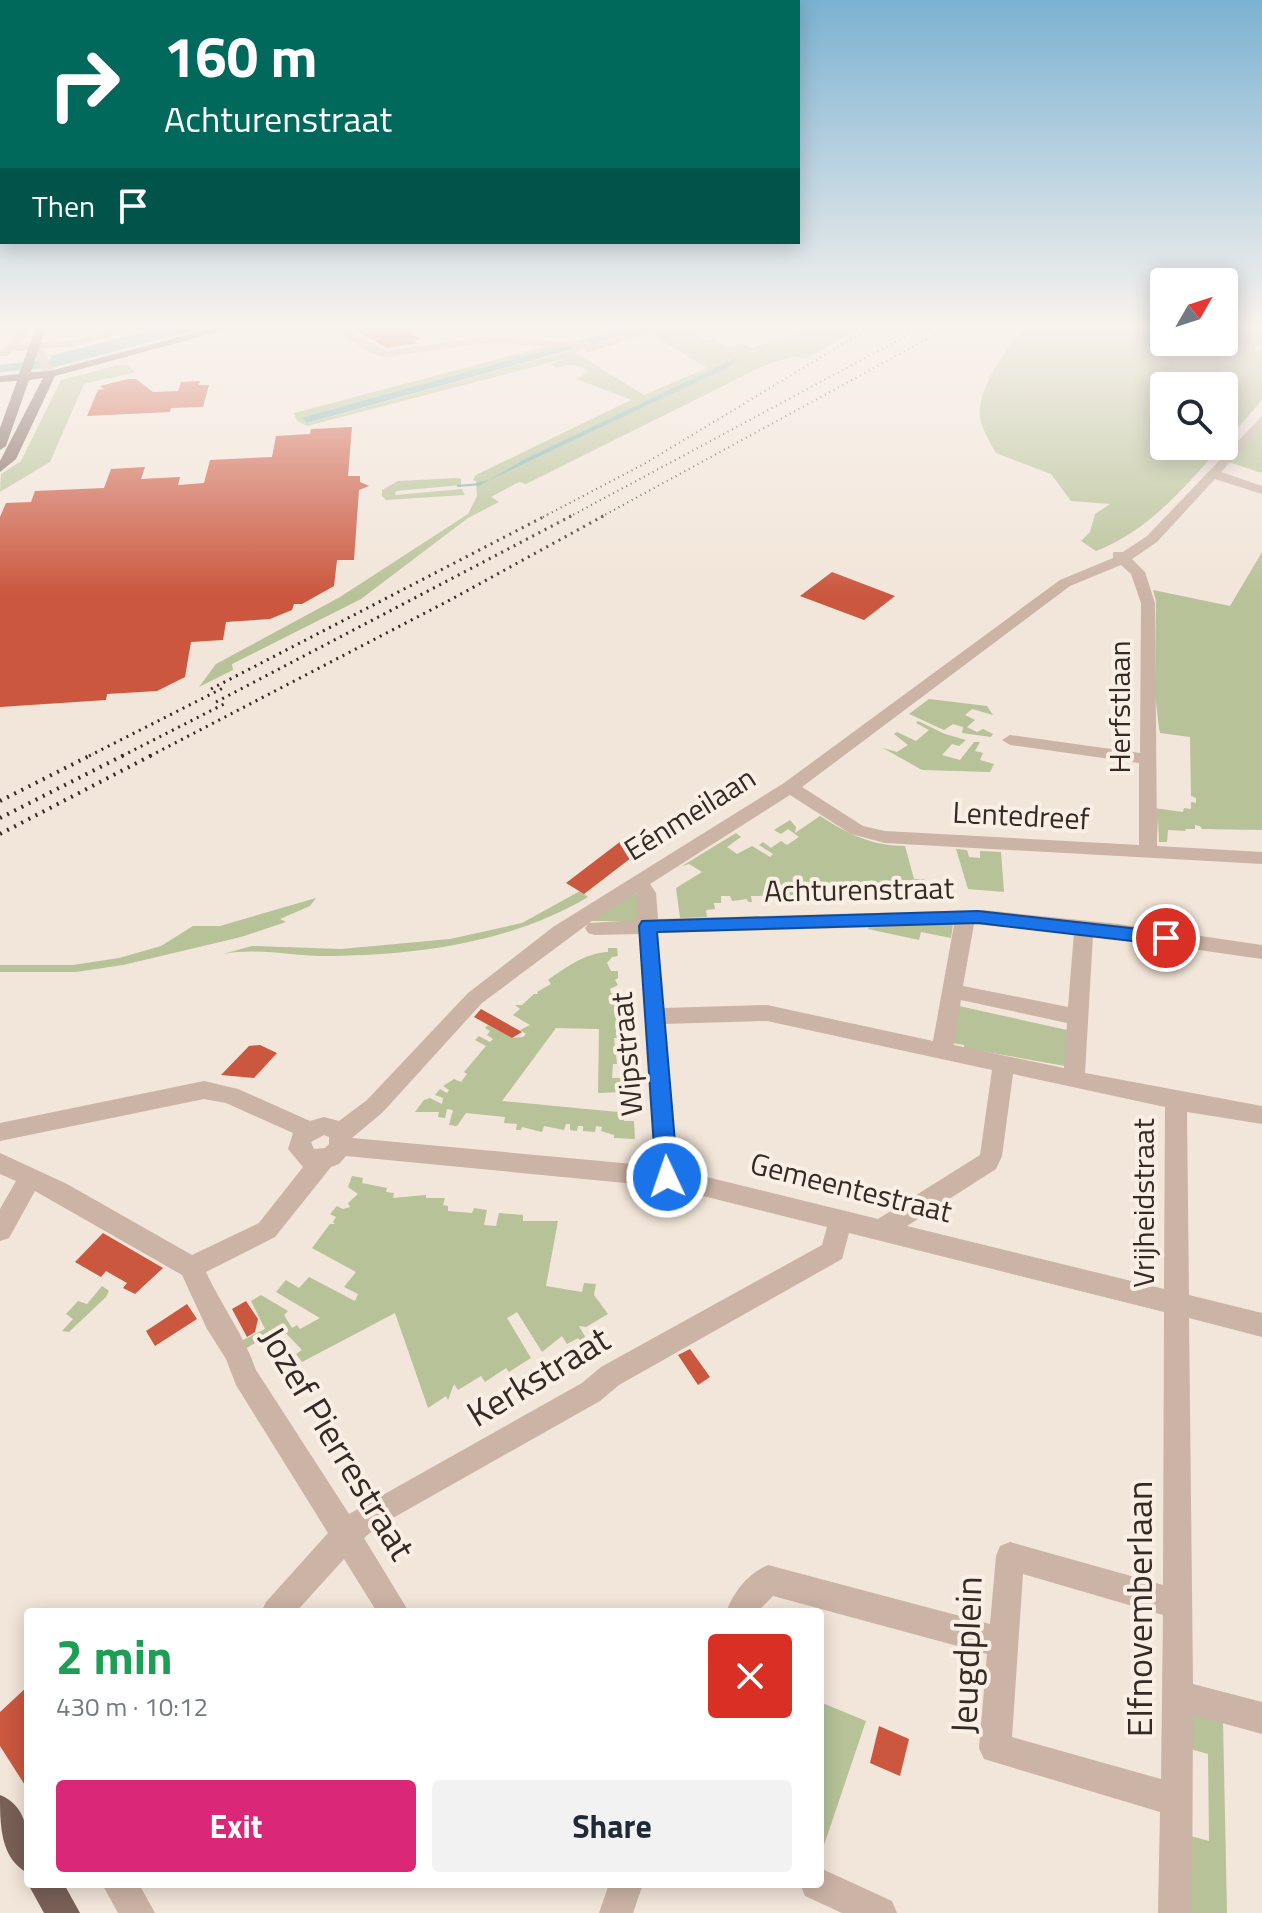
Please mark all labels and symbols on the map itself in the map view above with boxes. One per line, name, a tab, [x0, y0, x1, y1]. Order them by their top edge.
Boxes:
north arrow	[1150, 268, 1238, 356]
street label: Herfstlaan	[1096, 640, 1142, 774]
street label: Eénmeilaan	[615, 755, 764, 872]
street label: Lentedreef	[951, 788, 1091, 842]
street label: Achturenstraat	[764, 864, 955, 914]
pin	[1132, 904, 1200, 972]
street label: Wipstraat	[598, 990, 654, 1118]
street label: Vrijheidstraat	[1120, 1118, 1166, 1288]
position arrow	[625, 1135, 709, 1219]
street label: Gemeentestraat	[746, 1140, 957, 1234]
street label: Kerkstraat	[456, 1311, 620, 1440]
street label: Jozef Pierrestraat	[247, 1315, 430, 1570]
street label: Elfnovemberlaan	[1111, 1481, 1166, 1737]
street label: Jeugdplein	[935, 1575, 996, 1735]

